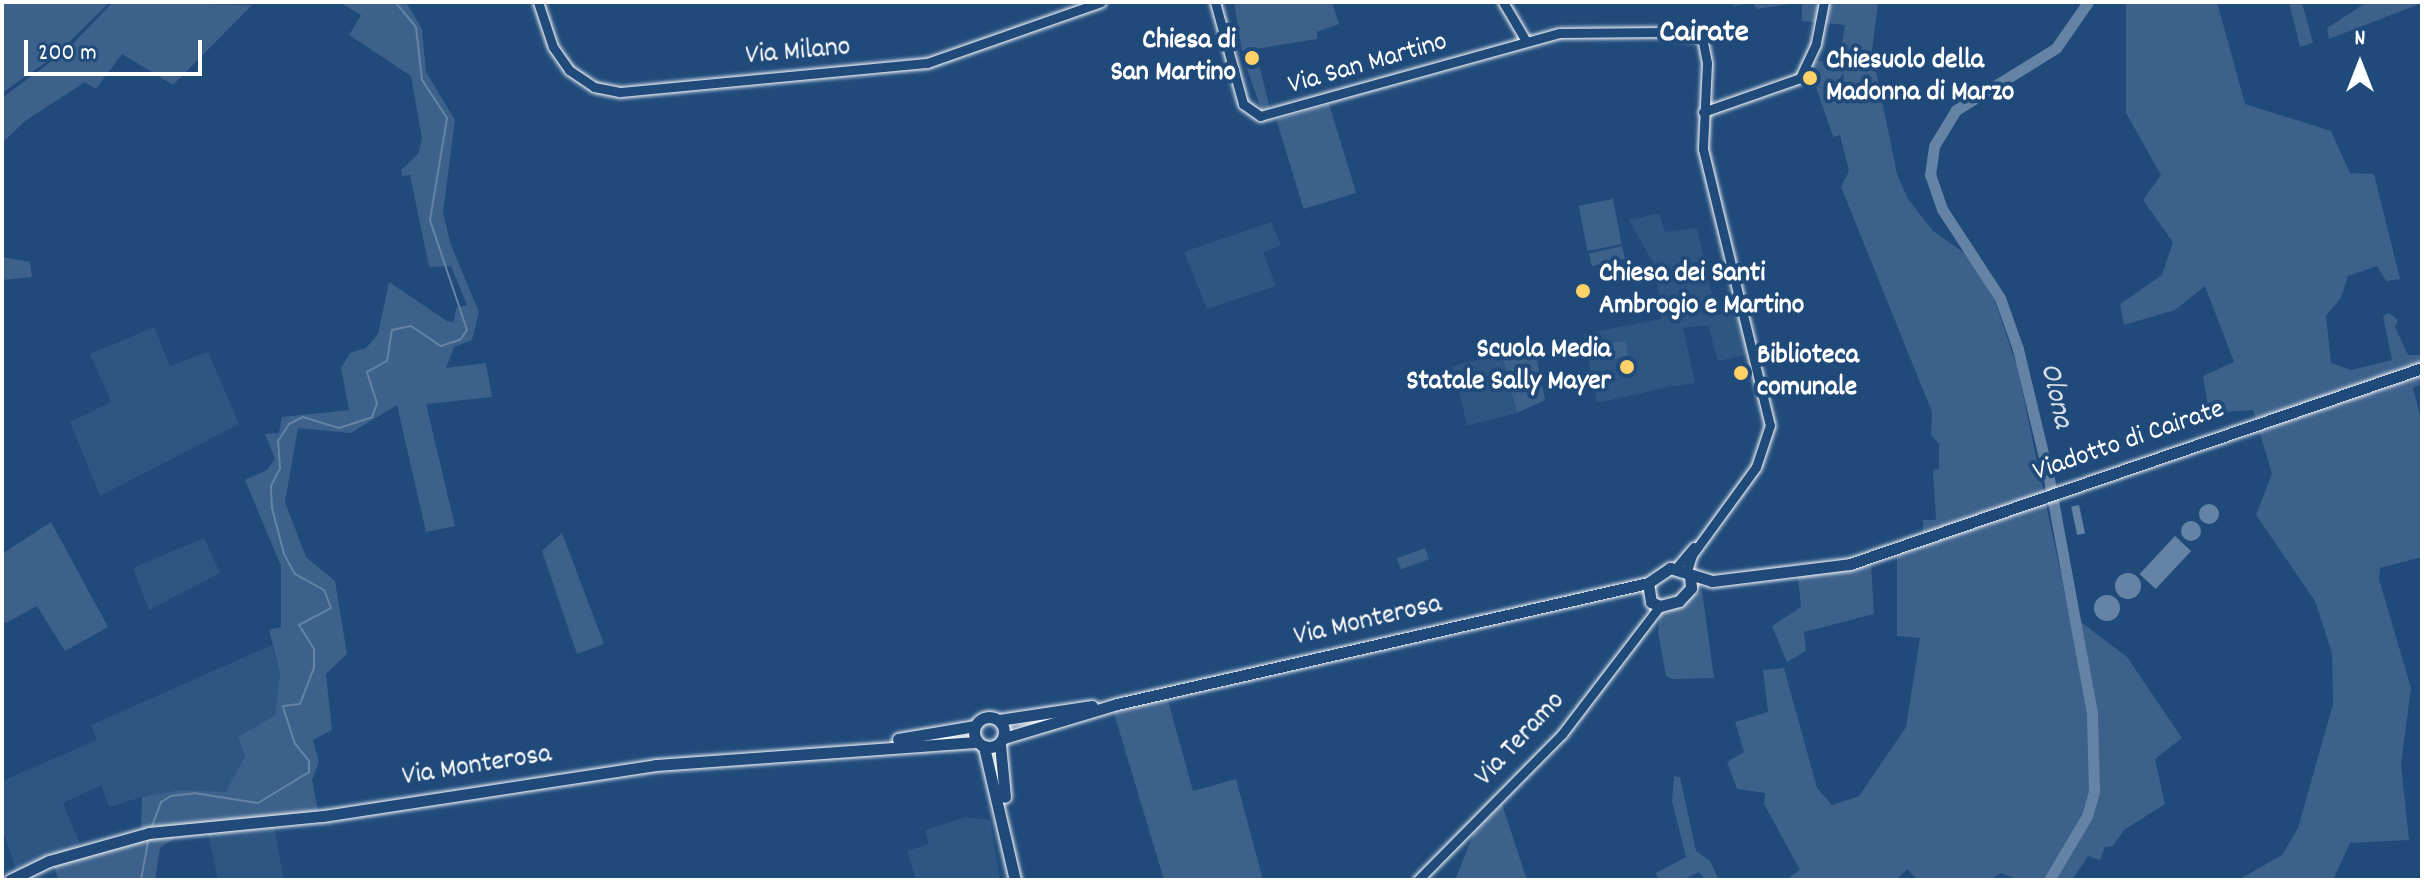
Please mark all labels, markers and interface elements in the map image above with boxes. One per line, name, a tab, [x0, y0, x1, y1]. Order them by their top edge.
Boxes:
district label: Cairate	[1659, 15, 1749, 53]
scale bar	[28, 24, 206, 74]
north arrow	[2320, 24, 2400, 104]
text: N	[2355, 24, 2365, 55]
place label: Chiesa di San Martino	[1110, 25, 1236, 91]
street label: Via San Martino	[1285, 26, 1451, 104]
street label: Via Milano	[744, 32, 852, 74]
text: 200 m	[38, 37, 97, 71]
place label: Chiesuolo della Madonna di Marzo	[1826, 45, 2014, 111]
marker: Chiesa di San Martino	[1243, 49, 1261, 67]
marker: Chiesuolo della Madonna di Marzo	[1801, 69, 1819, 87]
place label: Chiesa dei Santi Ambrogio e Martino	[1599, 258, 1804, 324]
marker: Chiesa dei Santi Ambrogio e Martino	[1574, 282, 1592, 300]
place label: Scuola Media Statale Sally Mayer	[1406, 334, 1611, 400]
place label: Biblioteca comunale	[1757, 340, 1859, 406]
marker: Scuola Media Statale Sally Mayer	[1618, 358, 1636, 376]
water label: Olona	[2029, 360, 2079, 432]
marker: Biblioteca comunale	[1732, 364, 1750, 382]
street label: Viadotto di Cairate	[2029, 394, 2229, 490]
street label: Via Monterosa	[1291, 589, 1445, 655]
street label: Via Teramo	[1469, 686, 1573, 794]
street label: Via Monterosa	[400, 739, 554, 795]

